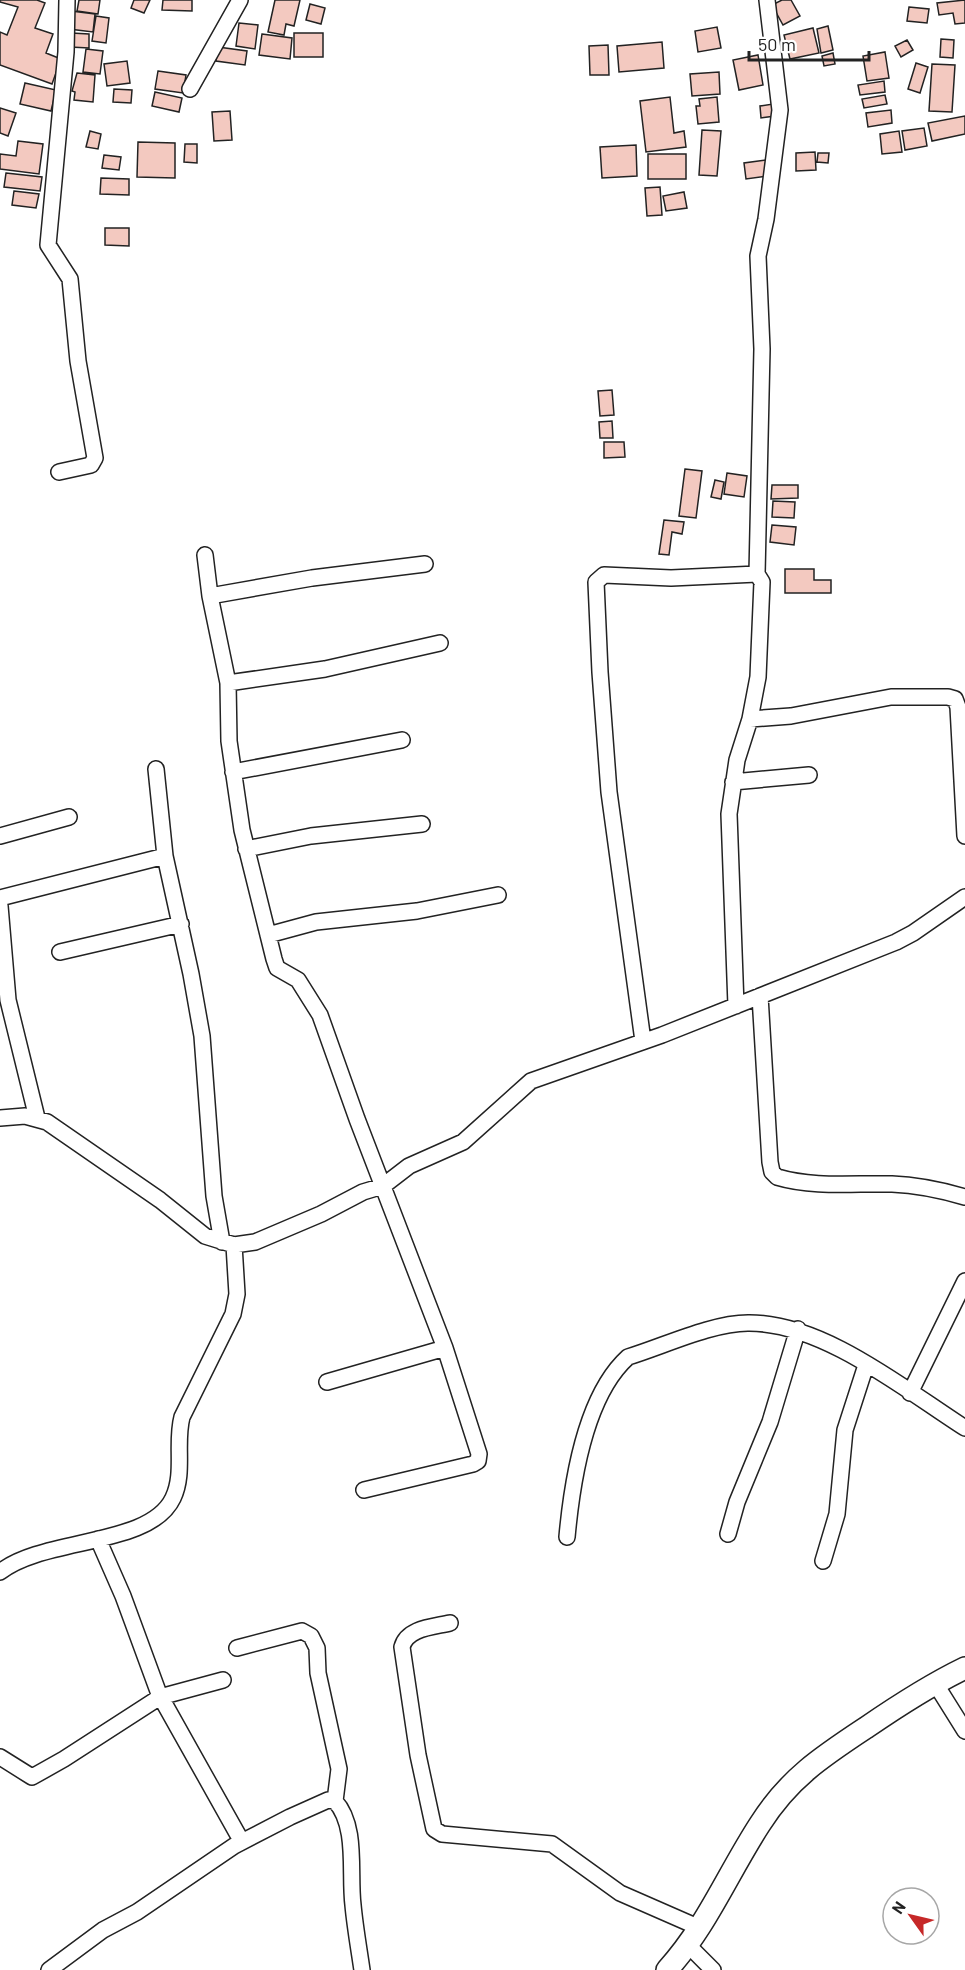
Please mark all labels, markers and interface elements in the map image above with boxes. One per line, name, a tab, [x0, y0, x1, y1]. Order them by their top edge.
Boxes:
scale bar	[749, 24, 869, 62]
text: 50 m	[758, 33, 796, 55]
north arrow	[881, 1886, 941, 1946]
text: N	[887, 1898, 909, 1917]

